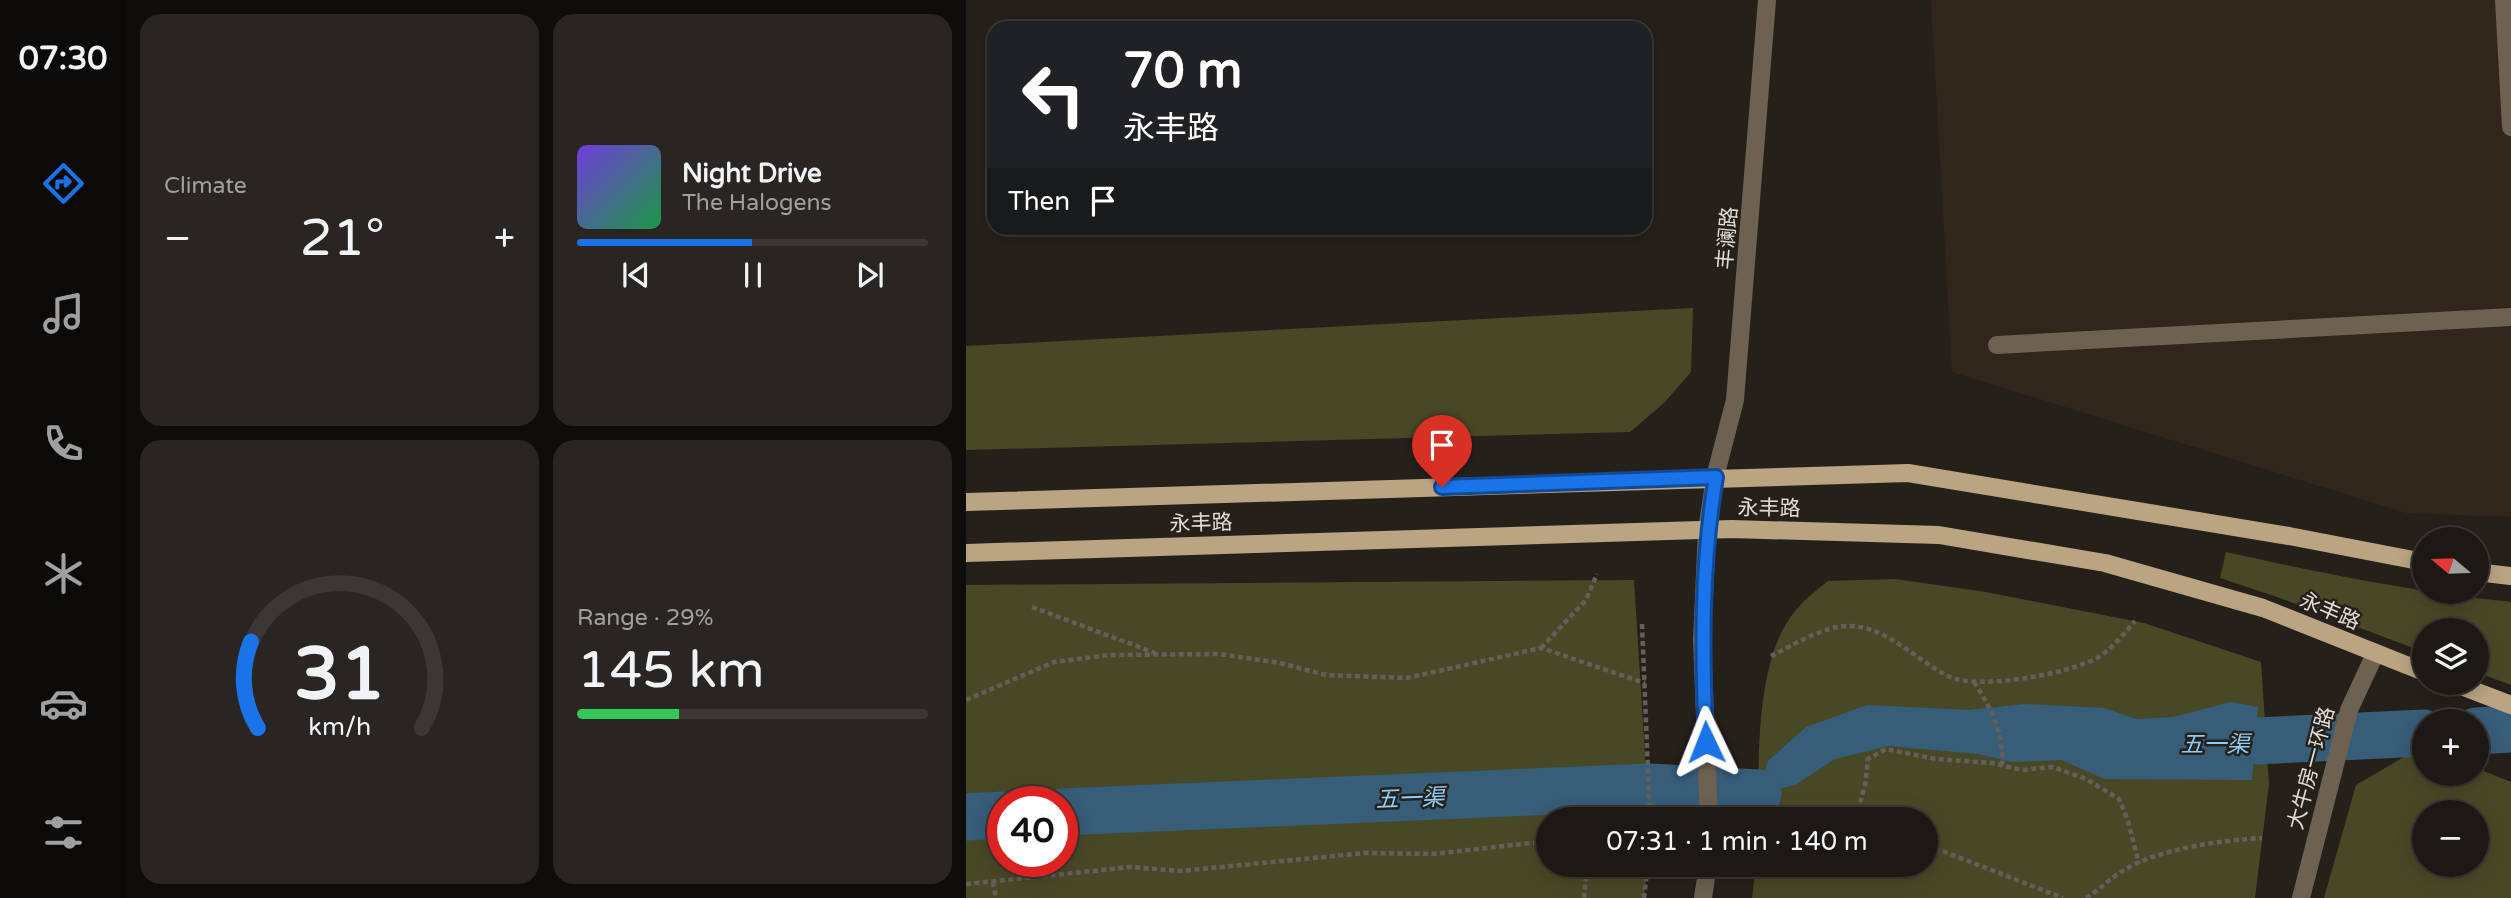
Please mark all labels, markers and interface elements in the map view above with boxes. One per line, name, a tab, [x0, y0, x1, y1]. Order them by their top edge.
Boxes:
text: 07:30	[19, 40, 107, 78]
text: 70 m	[1123, 42, 1242, 101]
icon: left	[1008, 49, 1099, 140]
text: 永丰路	[1123, 110, 1219, 148]
text: Night Drive	[682, 158, 822, 189]
icon: directions	[39, 159, 88, 208]
text: Climate	[164, 172, 247, 200]
icon: arrive	[1084, 182, 1122, 220]
text: Then	[1008, 186, 1070, 217]
text: The Halogens	[682, 189, 831, 217]
street label: 丰澜路	[1712, 206, 1743, 271]
text: 21°	[300, 207, 385, 270]
text: −	[164, 216, 191, 262]
text: +	[494, 216, 515, 262]
icon: previous	[617, 256, 655, 294]
icon: pause	[734, 256, 772, 294]
icon: next	[851, 256, 889, 294]
icon: music	[39, 289, 88, 338]
pin	[1412, 415, 1472, 487]
icon: phone	[39, 419, 88, 468]
icon: arrive	[1423, 426, 1461, 464]
street label: 永丰路	[1737, 495, 1801, 522]
street label: 永丰路	[1169, 510, 1233, 537]
north arrow	[2412, 527, 2488, 604]
map controls	[2412, 527, 2489, 877]
icon: climate	[39, 549, 88, 598]
street label: 永丰路	[2296, 588, 2364, 635]
text: Range · 29%	[577, 604, 713, 632]
button: layers	[2412, 618, 2489, 695]
text: 31	[294, 631, 385, 719]
text: 145 km	[577, 639, 765, 702]
icon: car	[39, 679, 88, 728]
street label: 大牛房一环路	[2283, 704, 2340, 832]
position arrow	[1669, 705, 1743, 779]
button: +	[2412, 709, 2489, 786]
text: km/h	[308, 712, 371, 742]
water label: 五一渠	[2181, 731, 2253, 759]
water label: 五一渠	[1375, 784, 1448, 814]
speed limit sign: 40	[987, 786, 1078, 877]
button: −	[2412, 800, 2489, 877]
icon: filters	[39, 808, 88, 857]
text: 07:31 · 1 min · 140 m	[1606, 826, 1868, 857]

